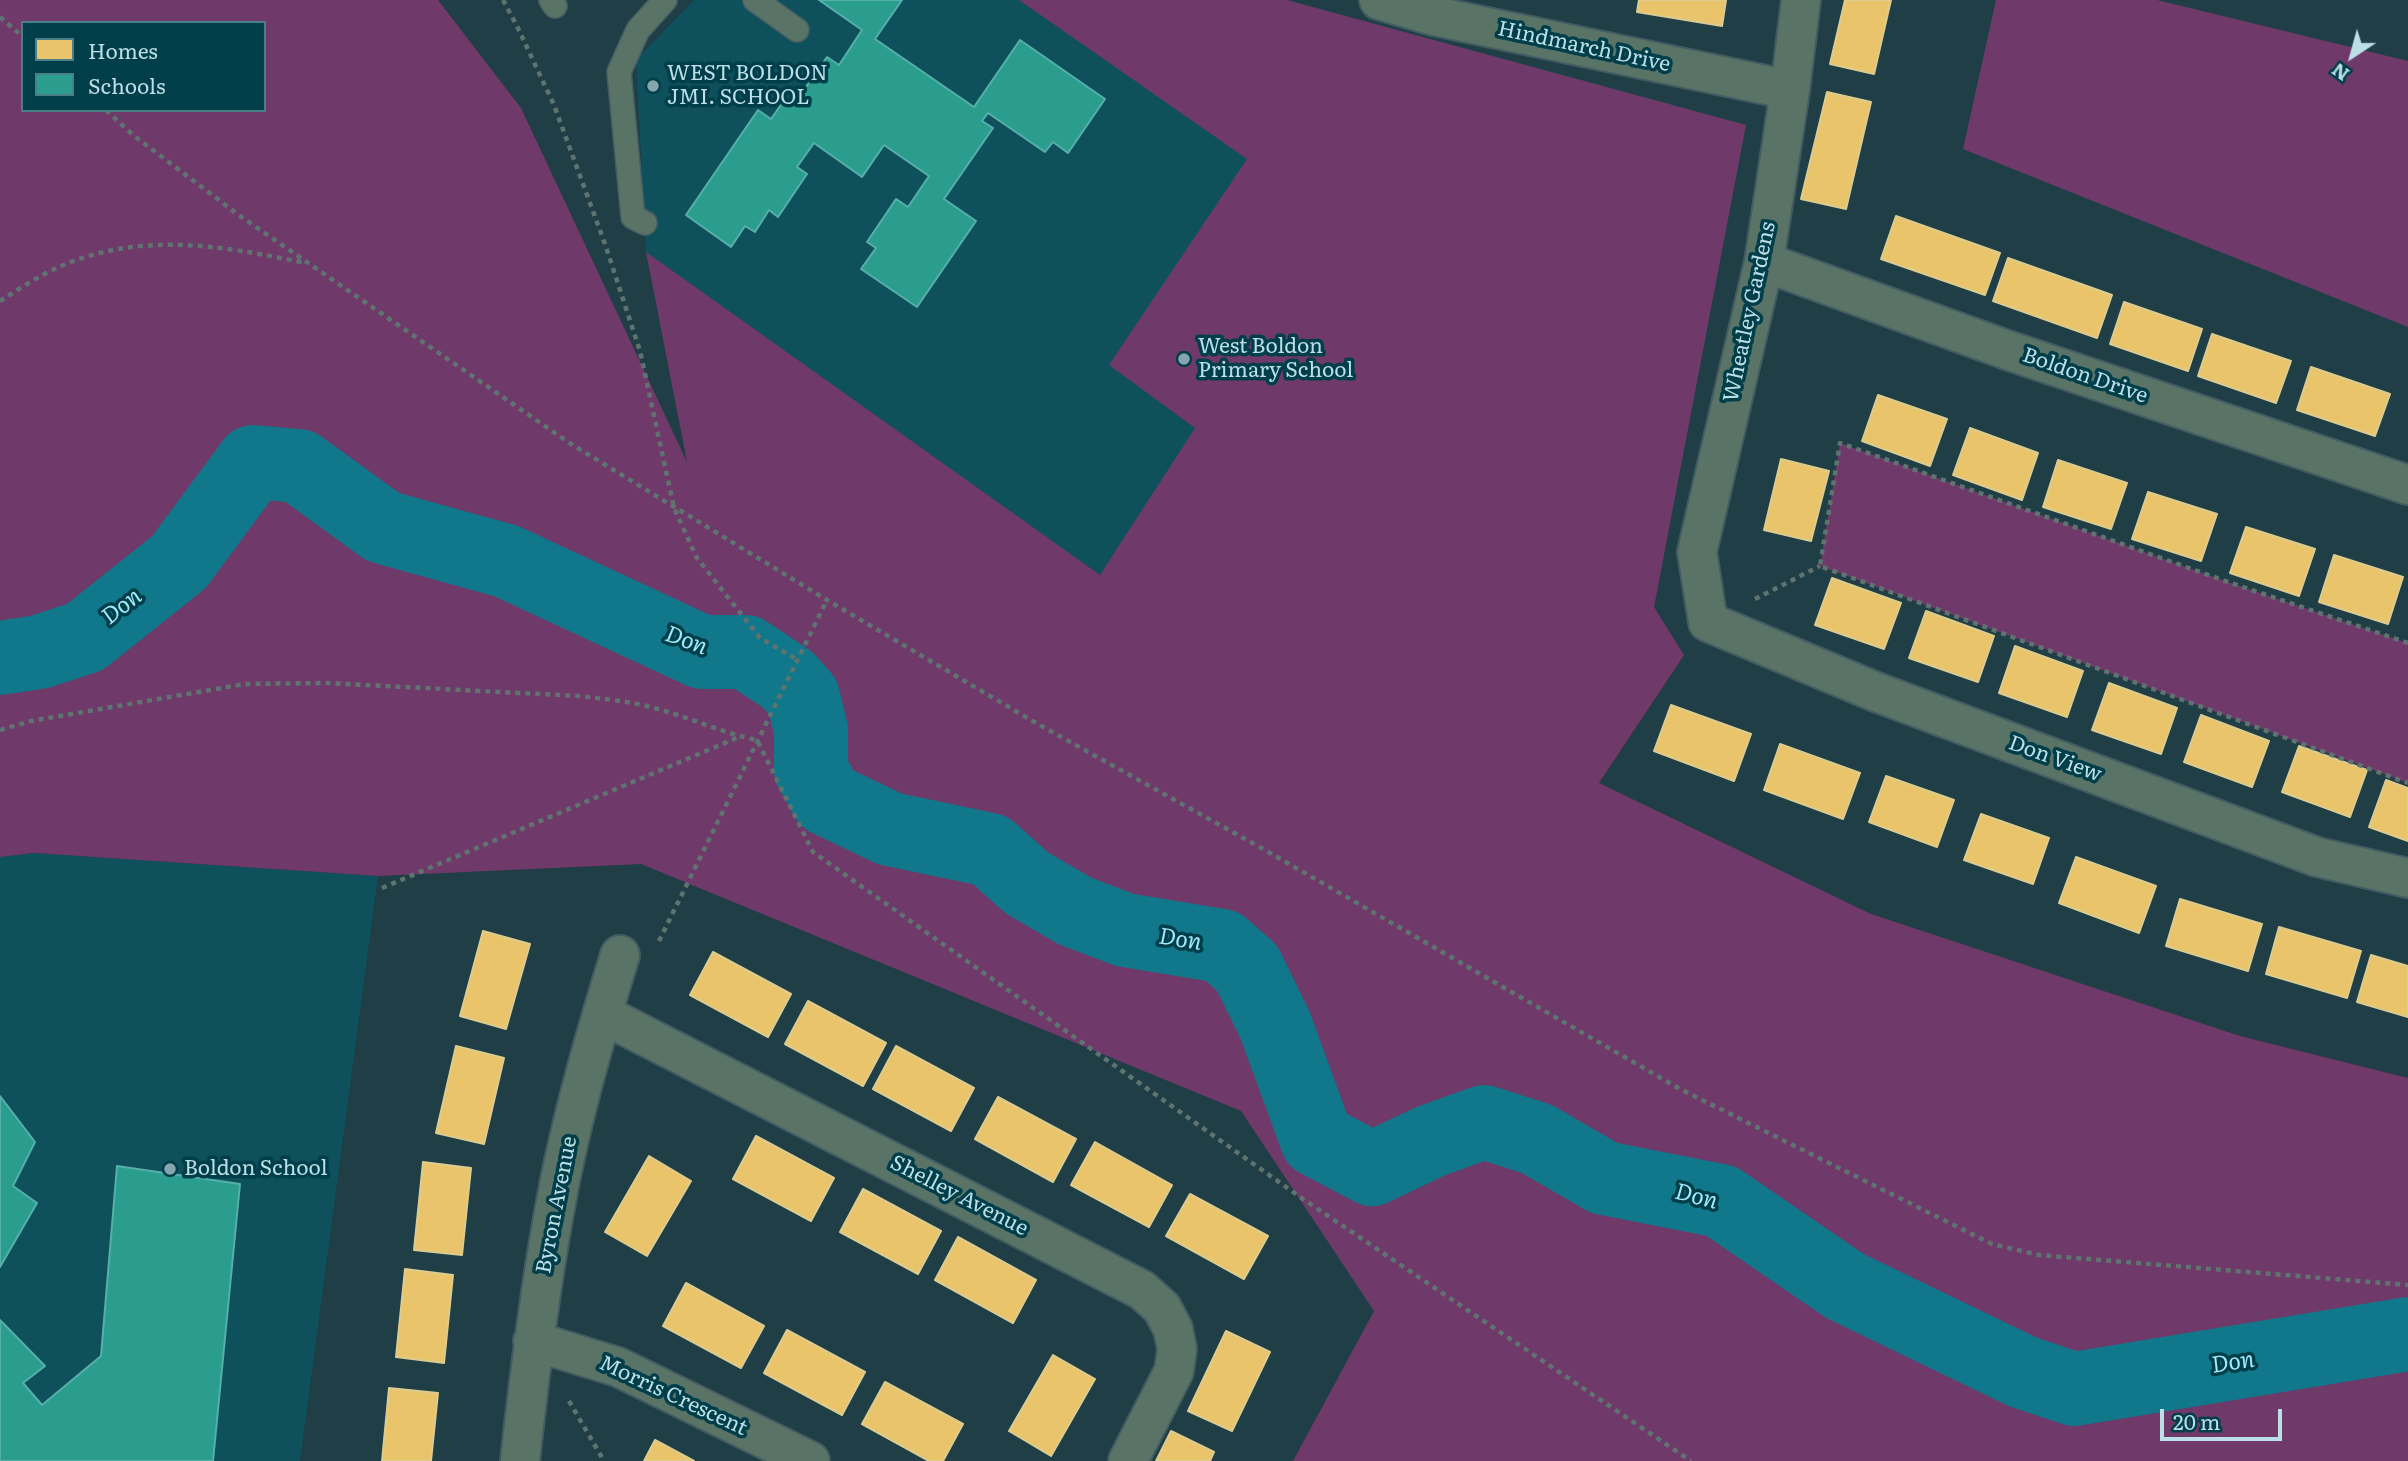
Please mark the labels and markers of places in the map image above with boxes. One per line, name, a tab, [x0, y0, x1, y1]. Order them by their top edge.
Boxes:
place label: WEST BOLDON JMI. SCHOOL	[667, 61, 828, 111]
marker: WEST BOLDON JMI. SCHOOL	[645, 78, 661, 94]
place label: West Boldon Primary School	[1198, 334, 1353, 384]
marker: West Boldon Primary School	[1176, 351, 1192, 367]
place label: Boldon School	[184, 1156, 328, 1182]
marker: Boldon School	[162, 1161, 178, 1177]

